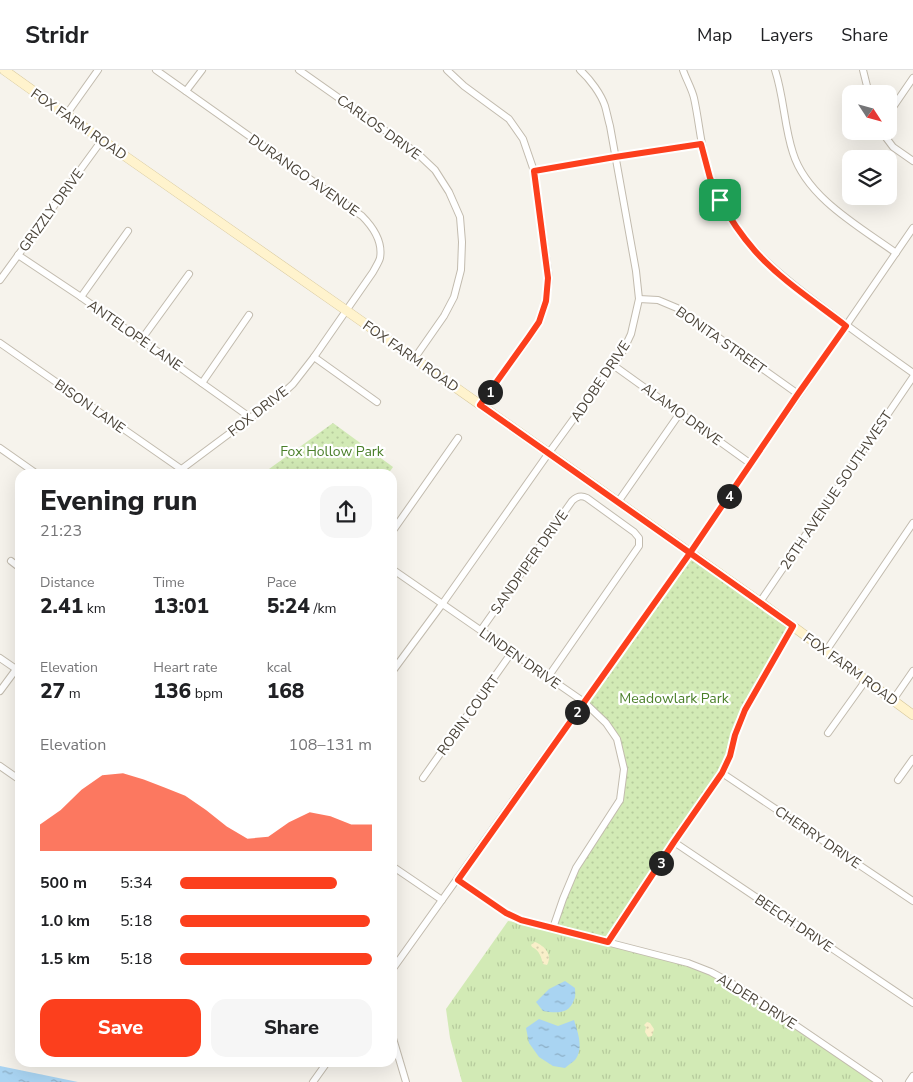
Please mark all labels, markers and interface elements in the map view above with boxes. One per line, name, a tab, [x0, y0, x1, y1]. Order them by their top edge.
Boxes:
text: Stridr	[25, 19, 89, 51]
text: Map	[697, 23, 732, 47]
text: Layers	[760, 23, 813, 47]
text: Share	[841, 23, 888, 47]
street label: FOX FARM ROAD	[27, 84, 130, 165]
north arrow	[842, 85, 898, 140]
map controls	[842, 85, 897, 205]
street label: CARLOS DRIVE	[333, 90, 425, 164]
street label: DURANGO AVENUE	[245, 130, 363, 221]
button: layers	[842, 150, 897, 205]
street label: GRIZZLY DRIVE	[15, 165, 88, 256]
pin	[699, 179, 741, 221]
icon: arrive	[706, 186, 734, 214]
street label: ANTELOPE LANE	[84, 296, 186, 375]
street label: BONITA STREET	[672, 302, 770, 379]
street label: FOX FARM ROAD	[359, 316, 462, 397]
street label: ADOBE DRIVE	[566, 337, 634, 425]
street label: BISON LANE	[51, 375, 129, 438]
street label: ALAMO DRIVE	[638, 379, 726, 450]
pin: 1	[478, 380, 502, 404]
street label: FOX DRIVE	[224, 382, 292, 441]
text: 1	[486, 383, 495, 402]
street label: 26TH AVENUE SOUTHWEST	[776, 407, 897, 573]
park label: Fox Hollow Park	[280, 442, 385, 461]
text: Evening run	[40, 482, 197, 520]
pin: 4	[716, 484, 742, 508]
button: share	[320, 486, 372, 538]
text: 4	[725, 487, 734, 506]
street label: SANDPIPER DRIVE	[486, 506, 573, 618]
text: 21:23	[40, 520, 82, 542]
text: Distance	[40, 573, 94, 592]
text: Time	[153, 573, 184, 592]
text: Pace	[267, 573, 296, 592]
text: 2.41	[40, 592, 83, 620]
text: 13:01	[153, 592, 209, 620]
text: 5:24	[267, 592, 310, 620]
text: km	[83, 599, 106, 618]
text: /km	[310, 599, 336, 618]
street label: LINDEN DRIVE	[475, 623, 564, 693]
street label: FOX FARM ROAD	[799, 629, 902, 710]
text: Elevation	[40, 658, 98, 677]
text: Heart rate	[153, 658, 217, 677]
text: kcal	[267, 658, 291, 677]
street label: ROBIN COURT	[433, 671, 504, 759]
text: 27	[40, 677, 65, 705]
text: 136	[153, 677, 191, 705]
text: 168	[267, 677, 304, 705]
text: m	[65, 684, 81, 703]
text: bpm	[191, 684, 223, 703]
park label: Meadowlark Park	[619, 689, 730, 708]
pin: 2	[564, 700, 590, 724]
text: 2	[573, 703, 582, 722]
text: Elevation	[40, 734, 106, 756]
text: 108–131 m	[289, 734, 372, 756]
street label: CHERRY DRIVE	[771, 802, 864, 873]
pin: 3	[648, 850, 674, 876]
text: 3	[657, 854, 666, 873]
text: 500 m	[40, 872, 87, 894]
text: 5:34	[120, 872, 152, 894]
street label: BEECH DRIVE	[751, 890, 837, 957]
text: 1.0 km	[40, 910, 90, 932]
text: 5:18	[120, 910, 152, 932]
text: 1.5 km	[40, 948, 90, 970]
text: 5:18	[120, 948, 152, 970]
street label: ALDER DRIVE	[713, 969, 800, 1033]
button: Save	[40, 999, 201, 1057]
button: Share	[211, 999, 372, 1057]

